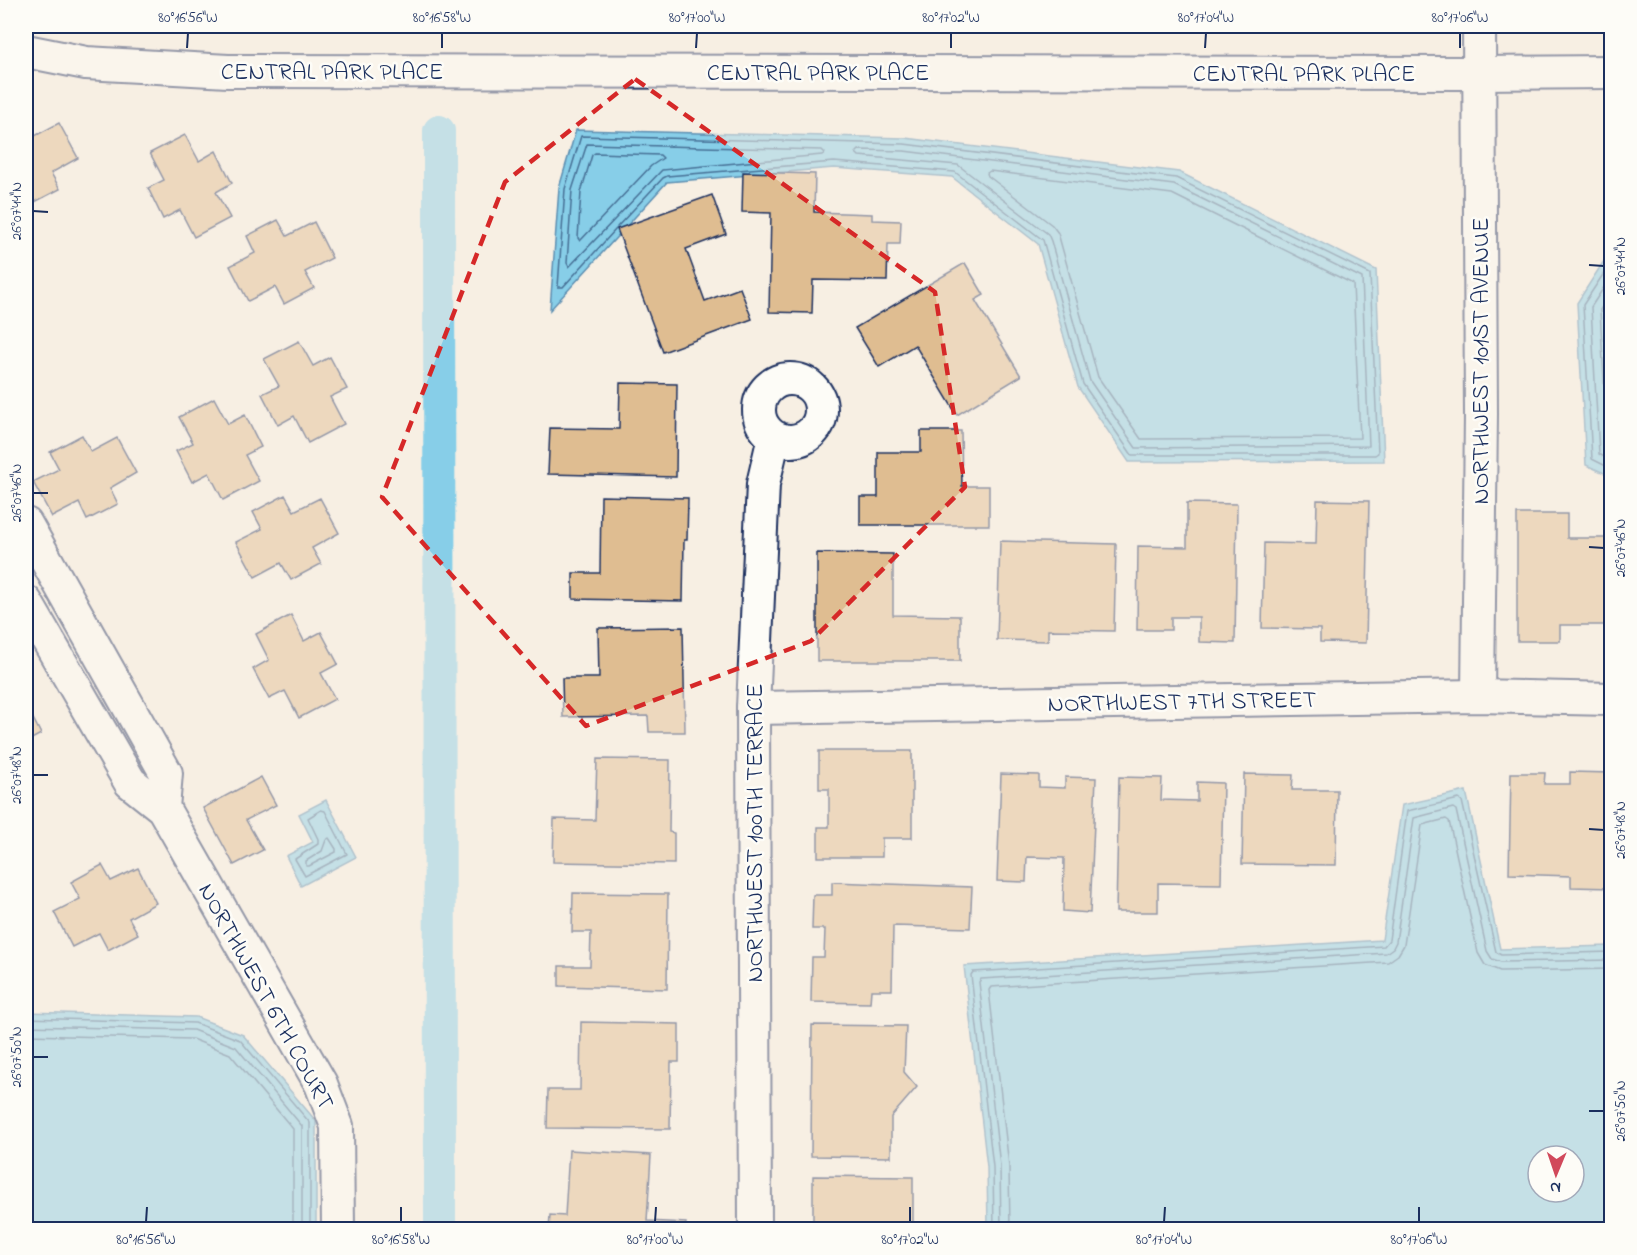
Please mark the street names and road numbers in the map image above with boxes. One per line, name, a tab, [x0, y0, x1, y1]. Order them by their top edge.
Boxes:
street label: CENTRAL PARK PLACE	[221, 56, 443, 91]
street label: CENTRAL PARK PLACE	[707, 57, 929, 92]
street label: CENTRAL PARK PLACE	[1193, 58, 1415, 93]
street label: NORTHWEST 101ST AVENUE	[1465, 217, 1500, 505]
street label: NORTHWEST 100TH TERRACE	[739, 683, 774, 983]
street label: NORTHWEST 7TH STREET	[1047, 684, 1317, 723]
street label: NORTHWEST 6TH COURT	[188, 877, 342, 1117]

